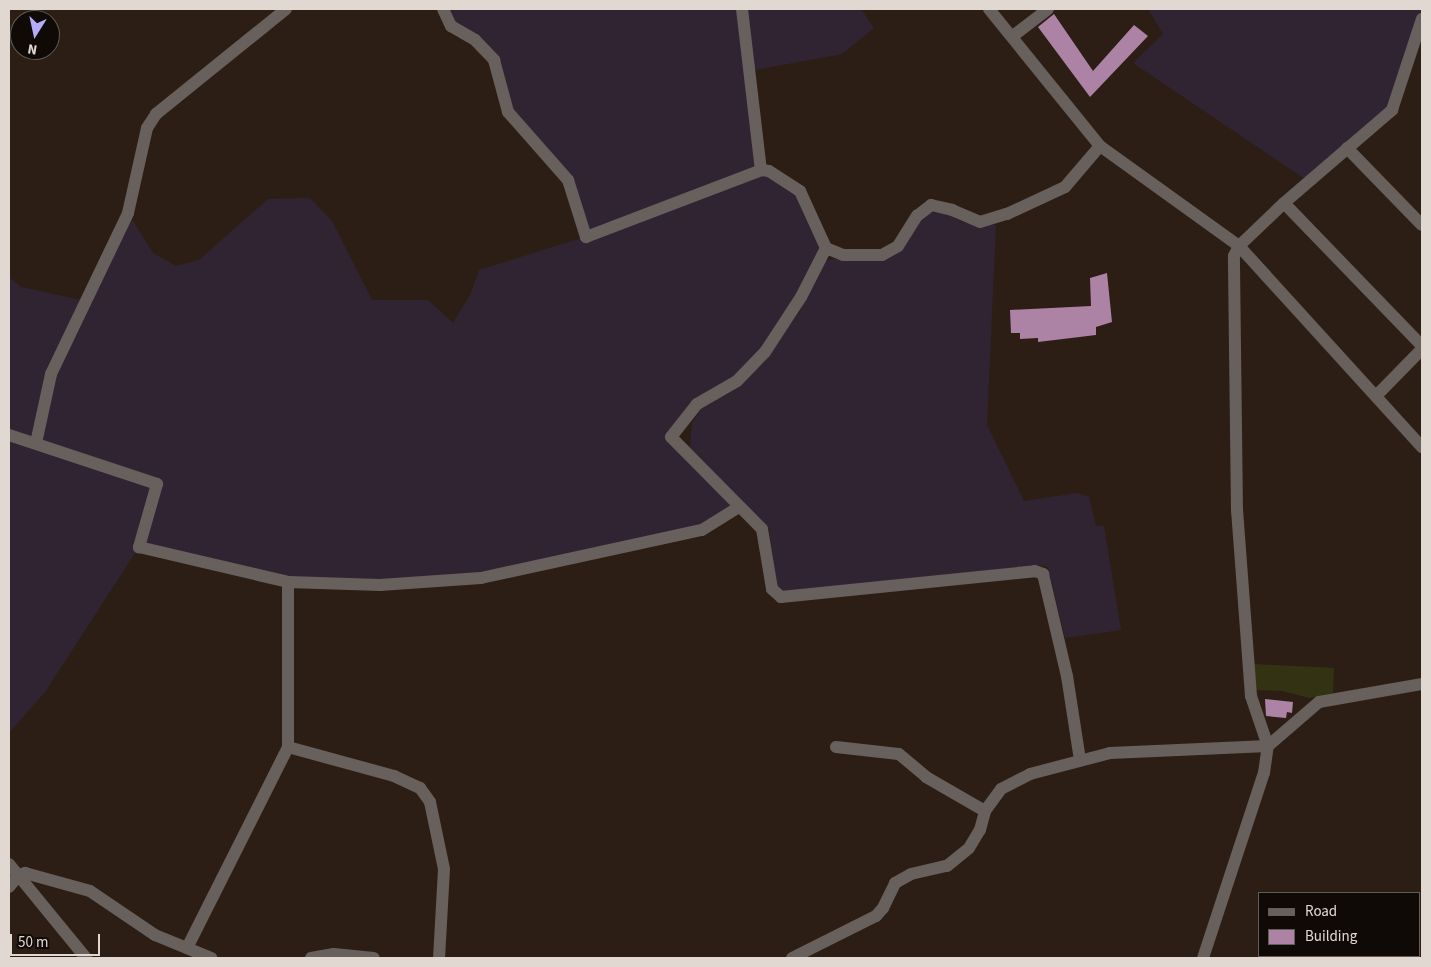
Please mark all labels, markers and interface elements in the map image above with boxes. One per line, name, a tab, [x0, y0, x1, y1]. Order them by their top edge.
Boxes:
north arrow	[10, 10, 60, 60]
text: N	[26, 38, 39, 59]
legend	[1258, 892, 1421, 957]
text: Road	[1305, 901, 1337, 922]
scale bar	[12, 924, 102, 956]
text: Building	[1305, 926, 1357, 947]
text: 50 m	[18, 932, 48, 953]

